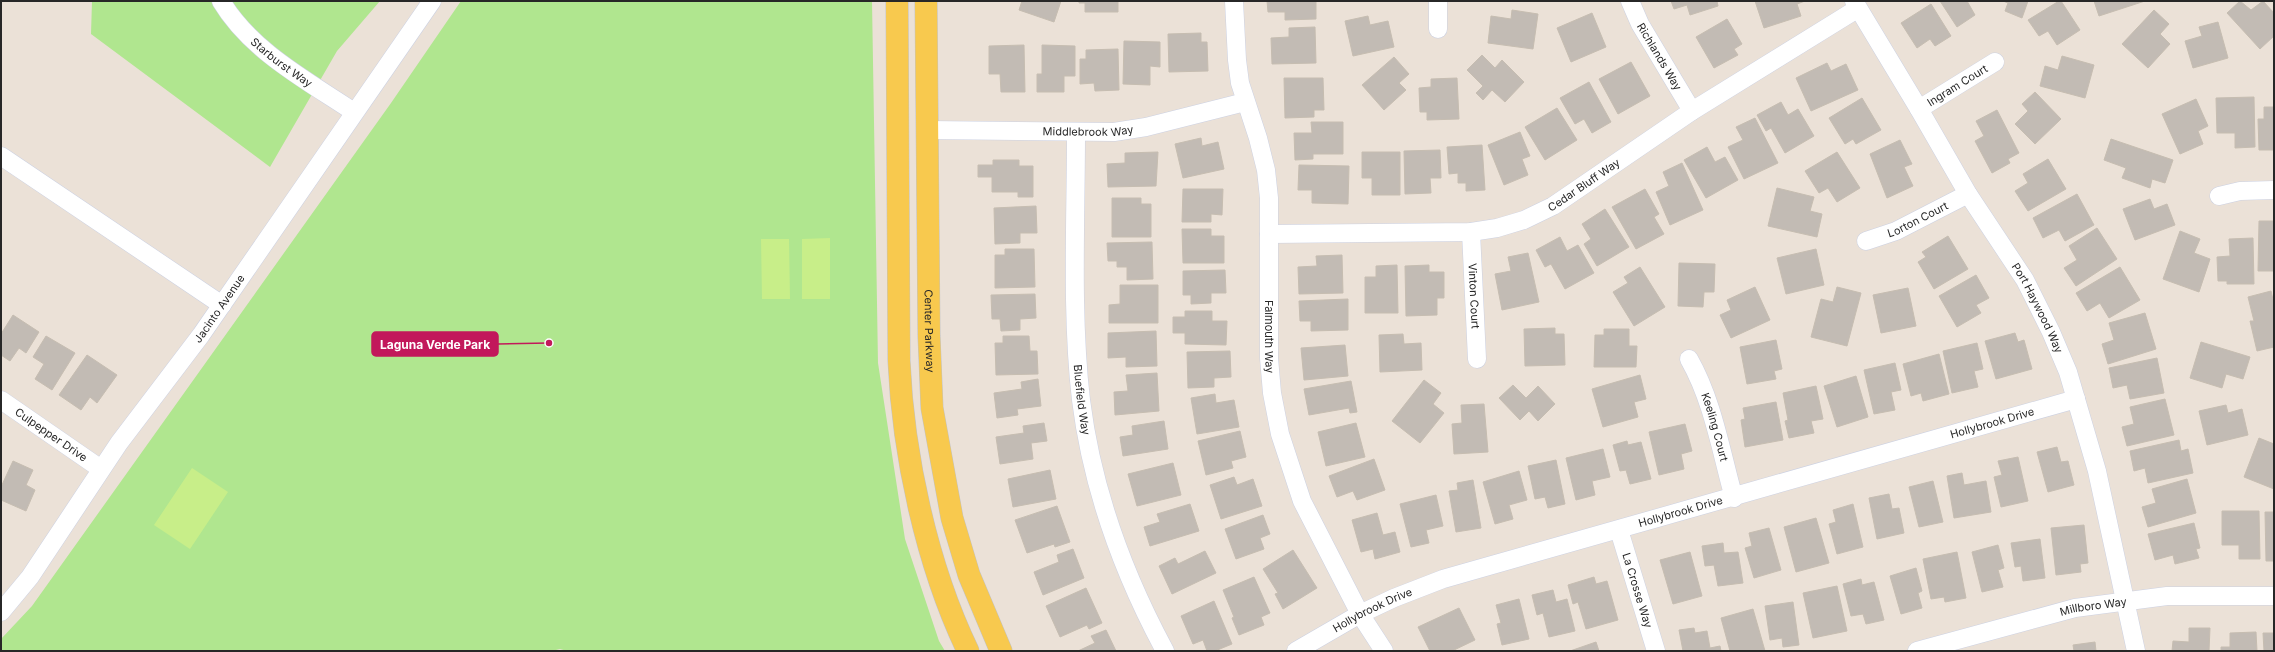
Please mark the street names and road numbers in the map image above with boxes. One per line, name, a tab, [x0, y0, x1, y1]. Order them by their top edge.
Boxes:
street label: Richlands Way	[1634, 20, 1685, 93]
street label: Starburst Way	[248, 35, 315, 90]
street label: Ingram Court	[1925, 61, 1990, 109]
street label: Middlebrook Way	[1043, 122, 1134, 139]
street label: Cedar Bluff Way	[1546, 155, 1623, 214]
street label: Lorton Court	[1886, 198, 1951, 240]
street label: Port Haywood Way	[2009, 260, 2066, 355]
street label: Vinton Court	[1465, 263, 1483, 329]
street label: Jacinto Avenue	[191, 272, 248, 345]
street label: Center Parkway	[922, 289, 938, 373]
street label: Falmouth Way	[1262, 300, 1277, 374]
street label: Bluefield Way	[1071, 364, 1093, 436]
street label: Keeling Court	[1698, 391, 1731, 463]
street label: Hollybrook Drive	[1948, 404, 2036, 441]
street label: Culpepper Drive	[12, 405, 90, 465]
street label: Hollybrook Drive	[1637, 493, 1724, 530]
street label: La Crosse Way	[1619, 551, 1655, 629]
street label: Hollybrook Drive	[1330, 585, 1414, 635]
street label: Millboro Way	[2058, 594, 2127, 619]

